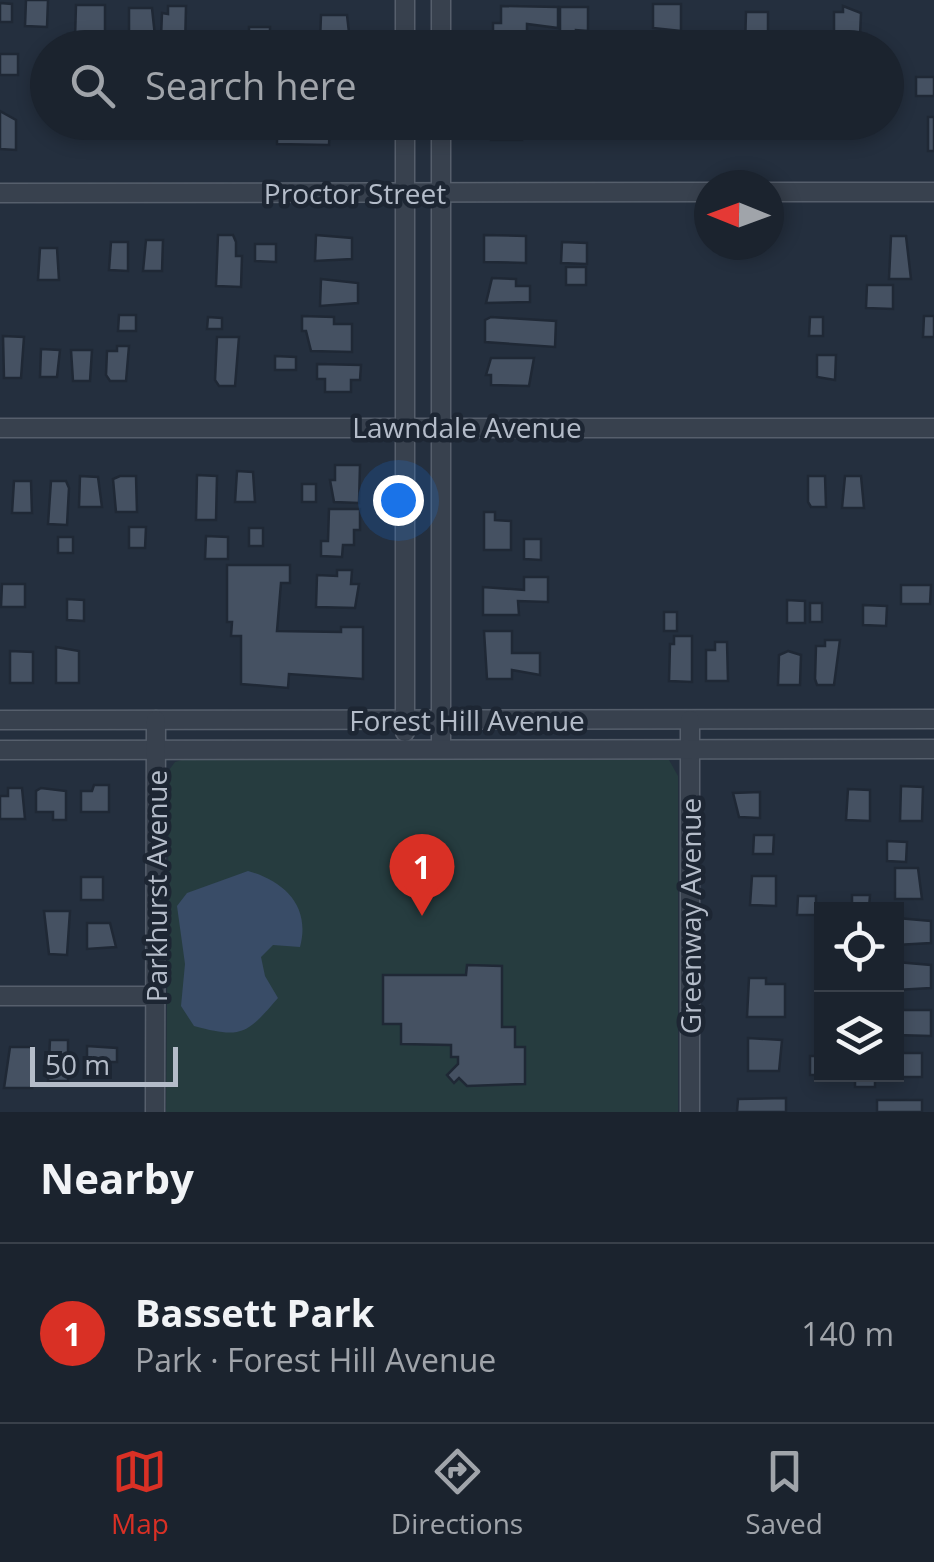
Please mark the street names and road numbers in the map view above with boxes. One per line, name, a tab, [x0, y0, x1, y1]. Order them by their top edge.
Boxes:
street label: Proctor Street	[264, 174, 446, 212]
street label: Lawndale Avenue	[352, 408, 582, 446]
street label: Forest Hill Avenue	[349, 701, 585, 739]
street label: Parkhurst Avenue	[137, 770, 175, 1002]
street label: Greenway Avenue	[671, 798, 709, 1034]

